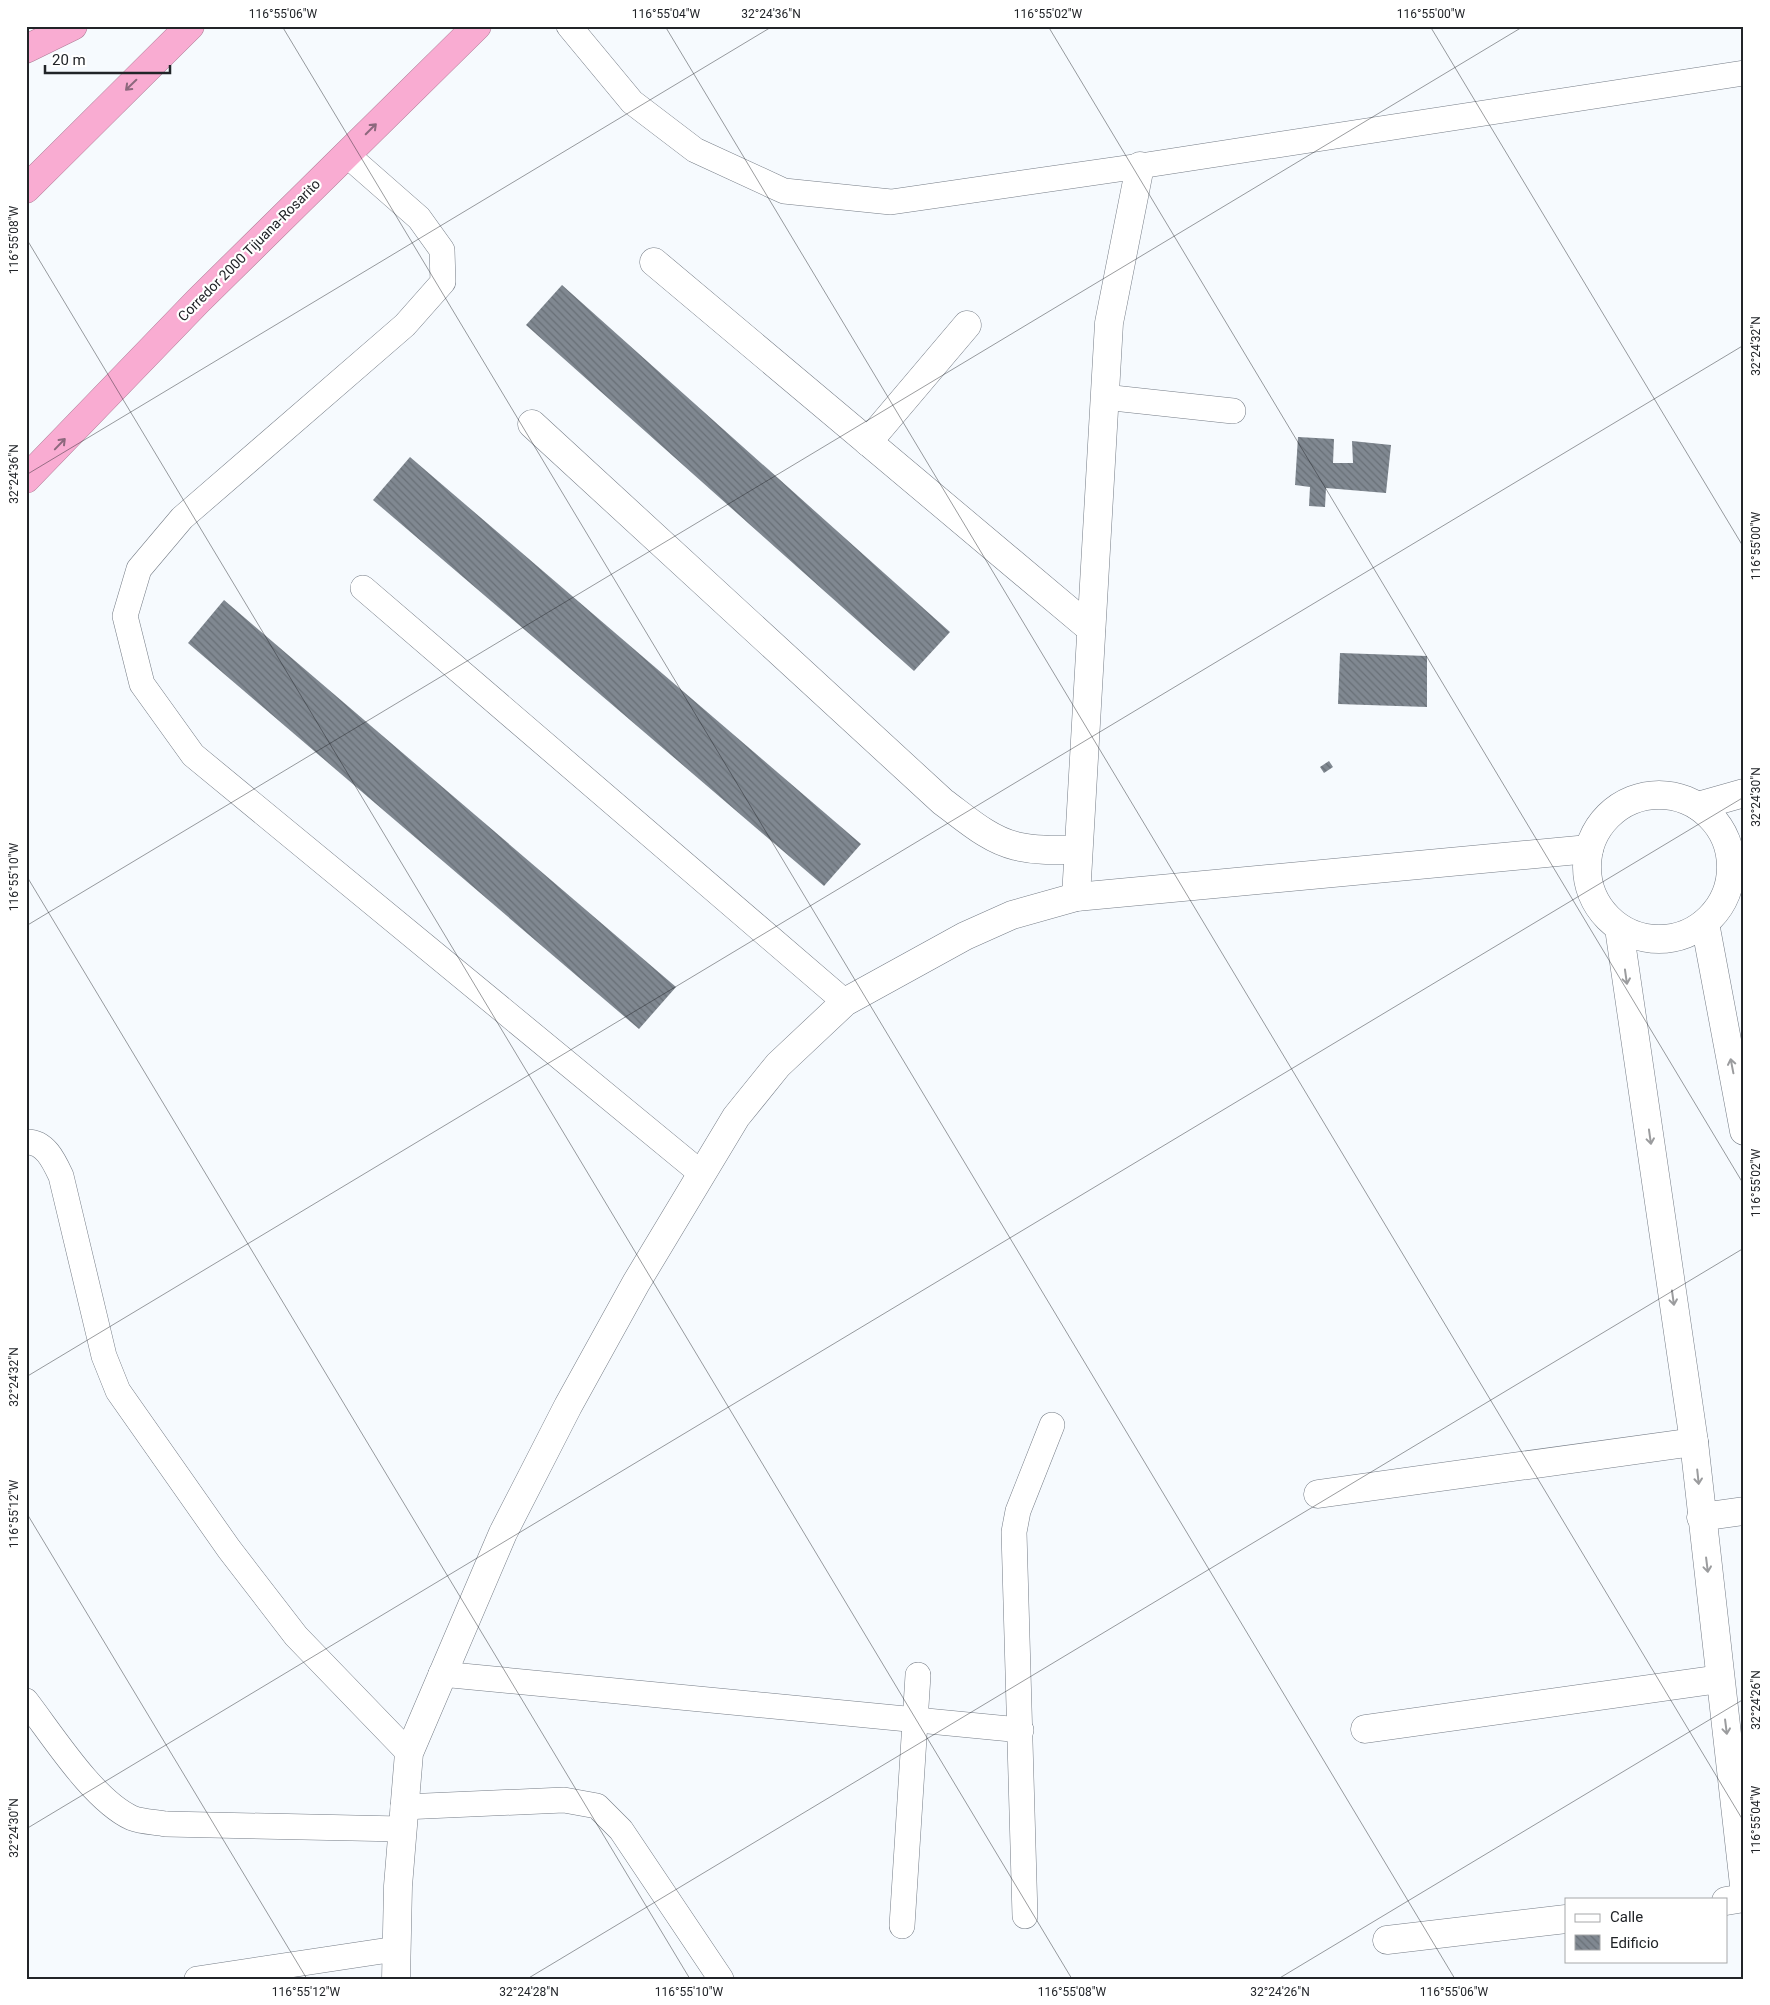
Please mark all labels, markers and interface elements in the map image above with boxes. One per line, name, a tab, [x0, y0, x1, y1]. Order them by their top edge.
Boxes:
text: 116°55'06"W	[249, 7, 317, 21]
text: 116°55'04"W	[632, 7, 700, 21]
text: 32°24'36"N	[741, 7, 801, 21]
text: 116°55'02"W	[1014, 7, 1082, 21]
text: 116°55'00"W	[1397, 7, 1465, 21]
scale bar	[45, 42, 170, 74]
text: 20 m	[52, 51, 86, 69]
one-way arrow	[124, 79, 137, 91]
one-way arrow	[365, 124, 377, 136]
street label: Corredor 2000 Tijuana-Rosarito	[175, 176, 323, 324]
text: 116°55'08"W	[7, 206, 21, 274]
text: 32°24'32"N	[1749, 316, 1763, 376]
one-way arrow	[54, 437, 66, 450]
text: 32°24'36"N	[7, 444, 21, 504]
text: 116°55'00"W	[1749, 512, 1763, 580]
text: 32°24'30"N	[1749, 767, 1763, 827]
text: 116°55'10"W	[7, 843, 21, 911]
one-way arrow	[1622, 968, 1632, 984]
one-way arrow	[1726, 1058, 1736, 1074]
one-way arrow	[1645, 1129, 1655, 1145]
text: 116°55'02"W	[1749, 1149, 1763, 1217]
one-way arrow	[1669, 1290, 1679, 1306]
text: 32°24'32"N	[7, 1347, 21, 1407]
one-way arrow	[1693, 1468, 1702, 1484]
text: 116°55'12"W	[7, 1480, 21, 1548]
one-way arrow	[1702, 1557, 1712, 1573]
text: 32°24'26"N	[1749, 1670, 1763, 1730]
one-way arrow	[1721, 1718, 1731, 1734]
text: 116°55'04"W	[1749, 1786, 1763, 1854]
text: 32°24'30"N	[7, 1798, 21, 1858]
legend	[1565, 1898, 1728, 1962]
text: Calle	[1610, 1908, 1643, 1926]
text: Edificio	[1610, 1934, 1659, 1952]
text: 116°55'12"W	[272, 1985, 340, 1999]
text: 32°24'28"N	[499, 1985, 559, 1999]
text: 116°55'10"W	[655, 1985, 723, 1999]
text: 116°55'08"W	[1038, 1985, 1106, 1999]
text: 32°24'26"N	[1250, 1985, 1310, 1999]
text: 116°55'06"W	[1420, 1985, 1488, 1999]

